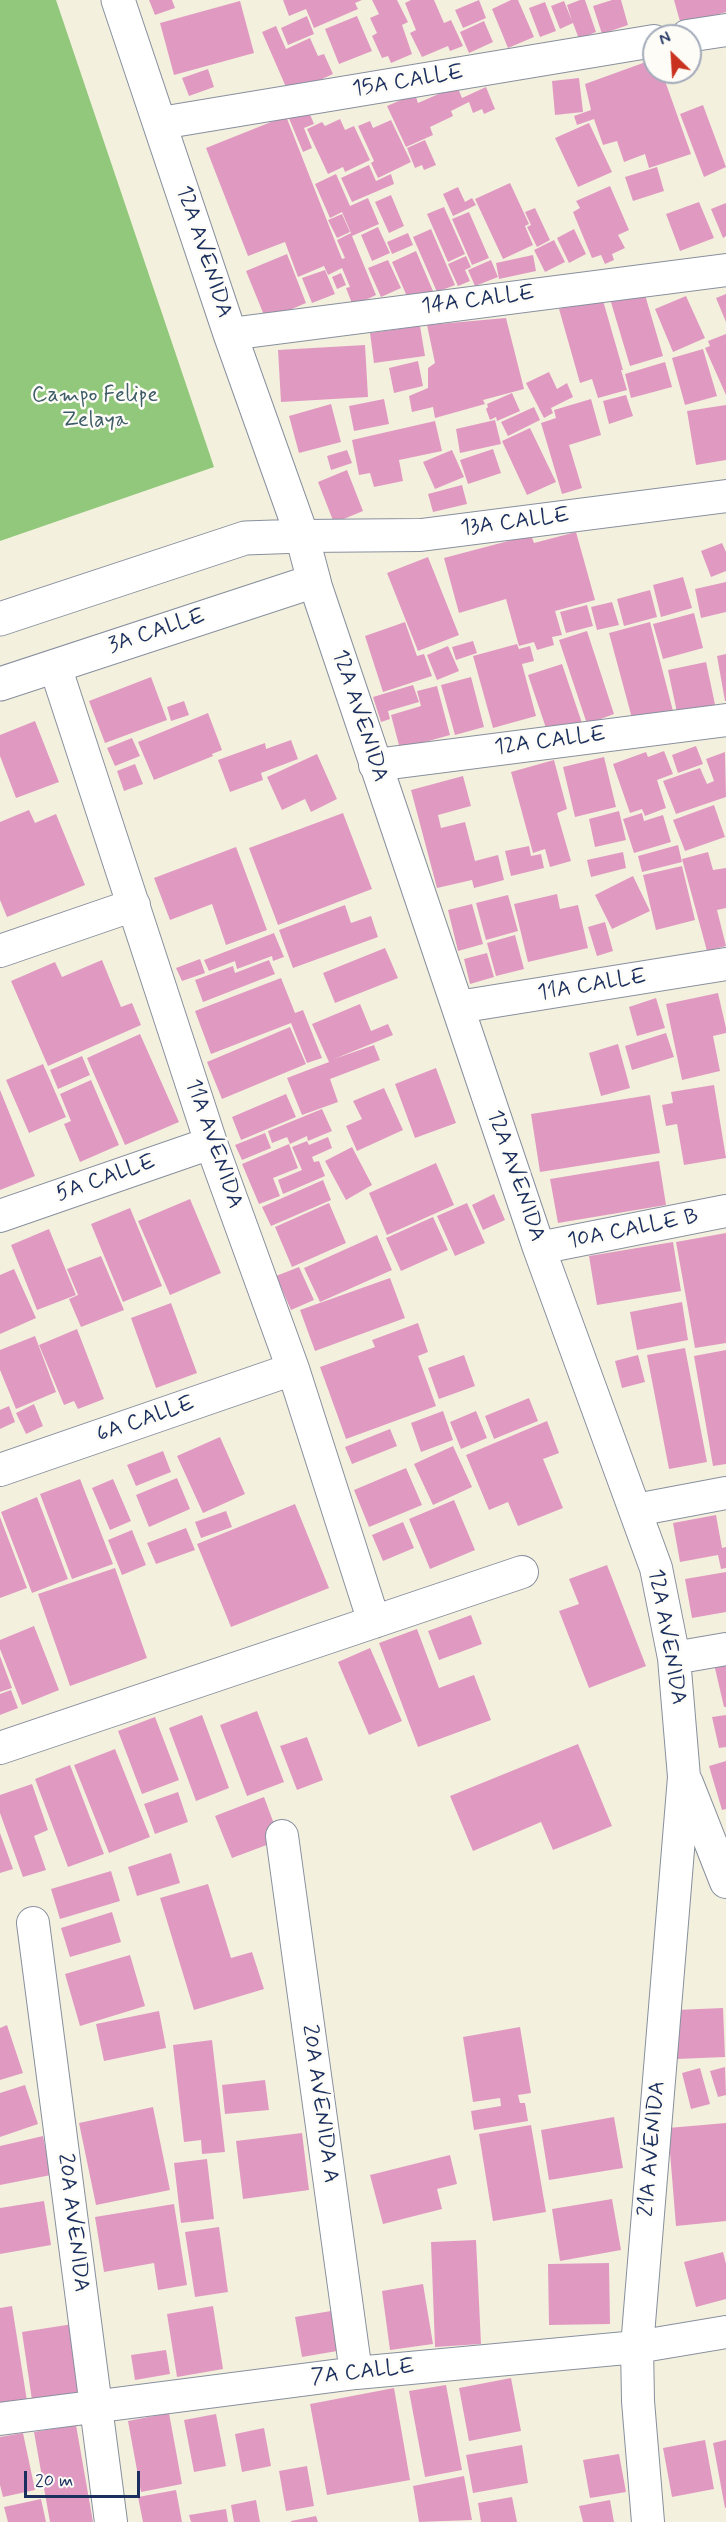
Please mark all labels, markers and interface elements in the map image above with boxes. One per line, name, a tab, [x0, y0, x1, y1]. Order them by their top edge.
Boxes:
north arrow	[642, 24, 702, 84]
text: N	[656, 27, 674, 51]
street label: 15A CALLE	[351, 60, 465, 104]
street label: 12A AVENIDA	[169, 183, 237, 321]
street label: 14A CALLE	[420, 281, 536, 321]
park label: Campo Felipe Zelaya	[32, 383, 158, 434]
street label: 13A CALLE	[459, 503, 571, 543]
street label: 3A CALLE	[105, 604, 209, 660]
street label: 12A AVENIDA	[325, 647, 393, 785]
street label: 12A CALLE	[493, 722, 607, 762]
street label: 11A CALLE	[536, 964, 648, 1008]
street label: 11A AVENIDA	[178, 1076, 248, 1212]
street label: 12A AVENIDA	[480, 1107, 550, 1245]
street label: 5A CALLE	[53, 1150, 159, 1208]
street label: 10A CALLE B	[565, 1204, 701, 1256]
street label: 6A CALLE	[94, 1391, 198, 1449]
street label: 12A AVENIDA	[641, 1567, 691, 1707]
street label: 20A AVENIDA A	[295, 2023, 343, 2185]
street label: 21A AVENIDA	[634, 2080, 672, 2218]
street label: 20A AVENIDA	[50, 2152, 94, 2294]
street label: 7A CALLE	[310, 2354, 416, 2392]
scale bar	[27, 2459, 142, 2497]
text: 20 m	[35, 2469, 73, 2493]

